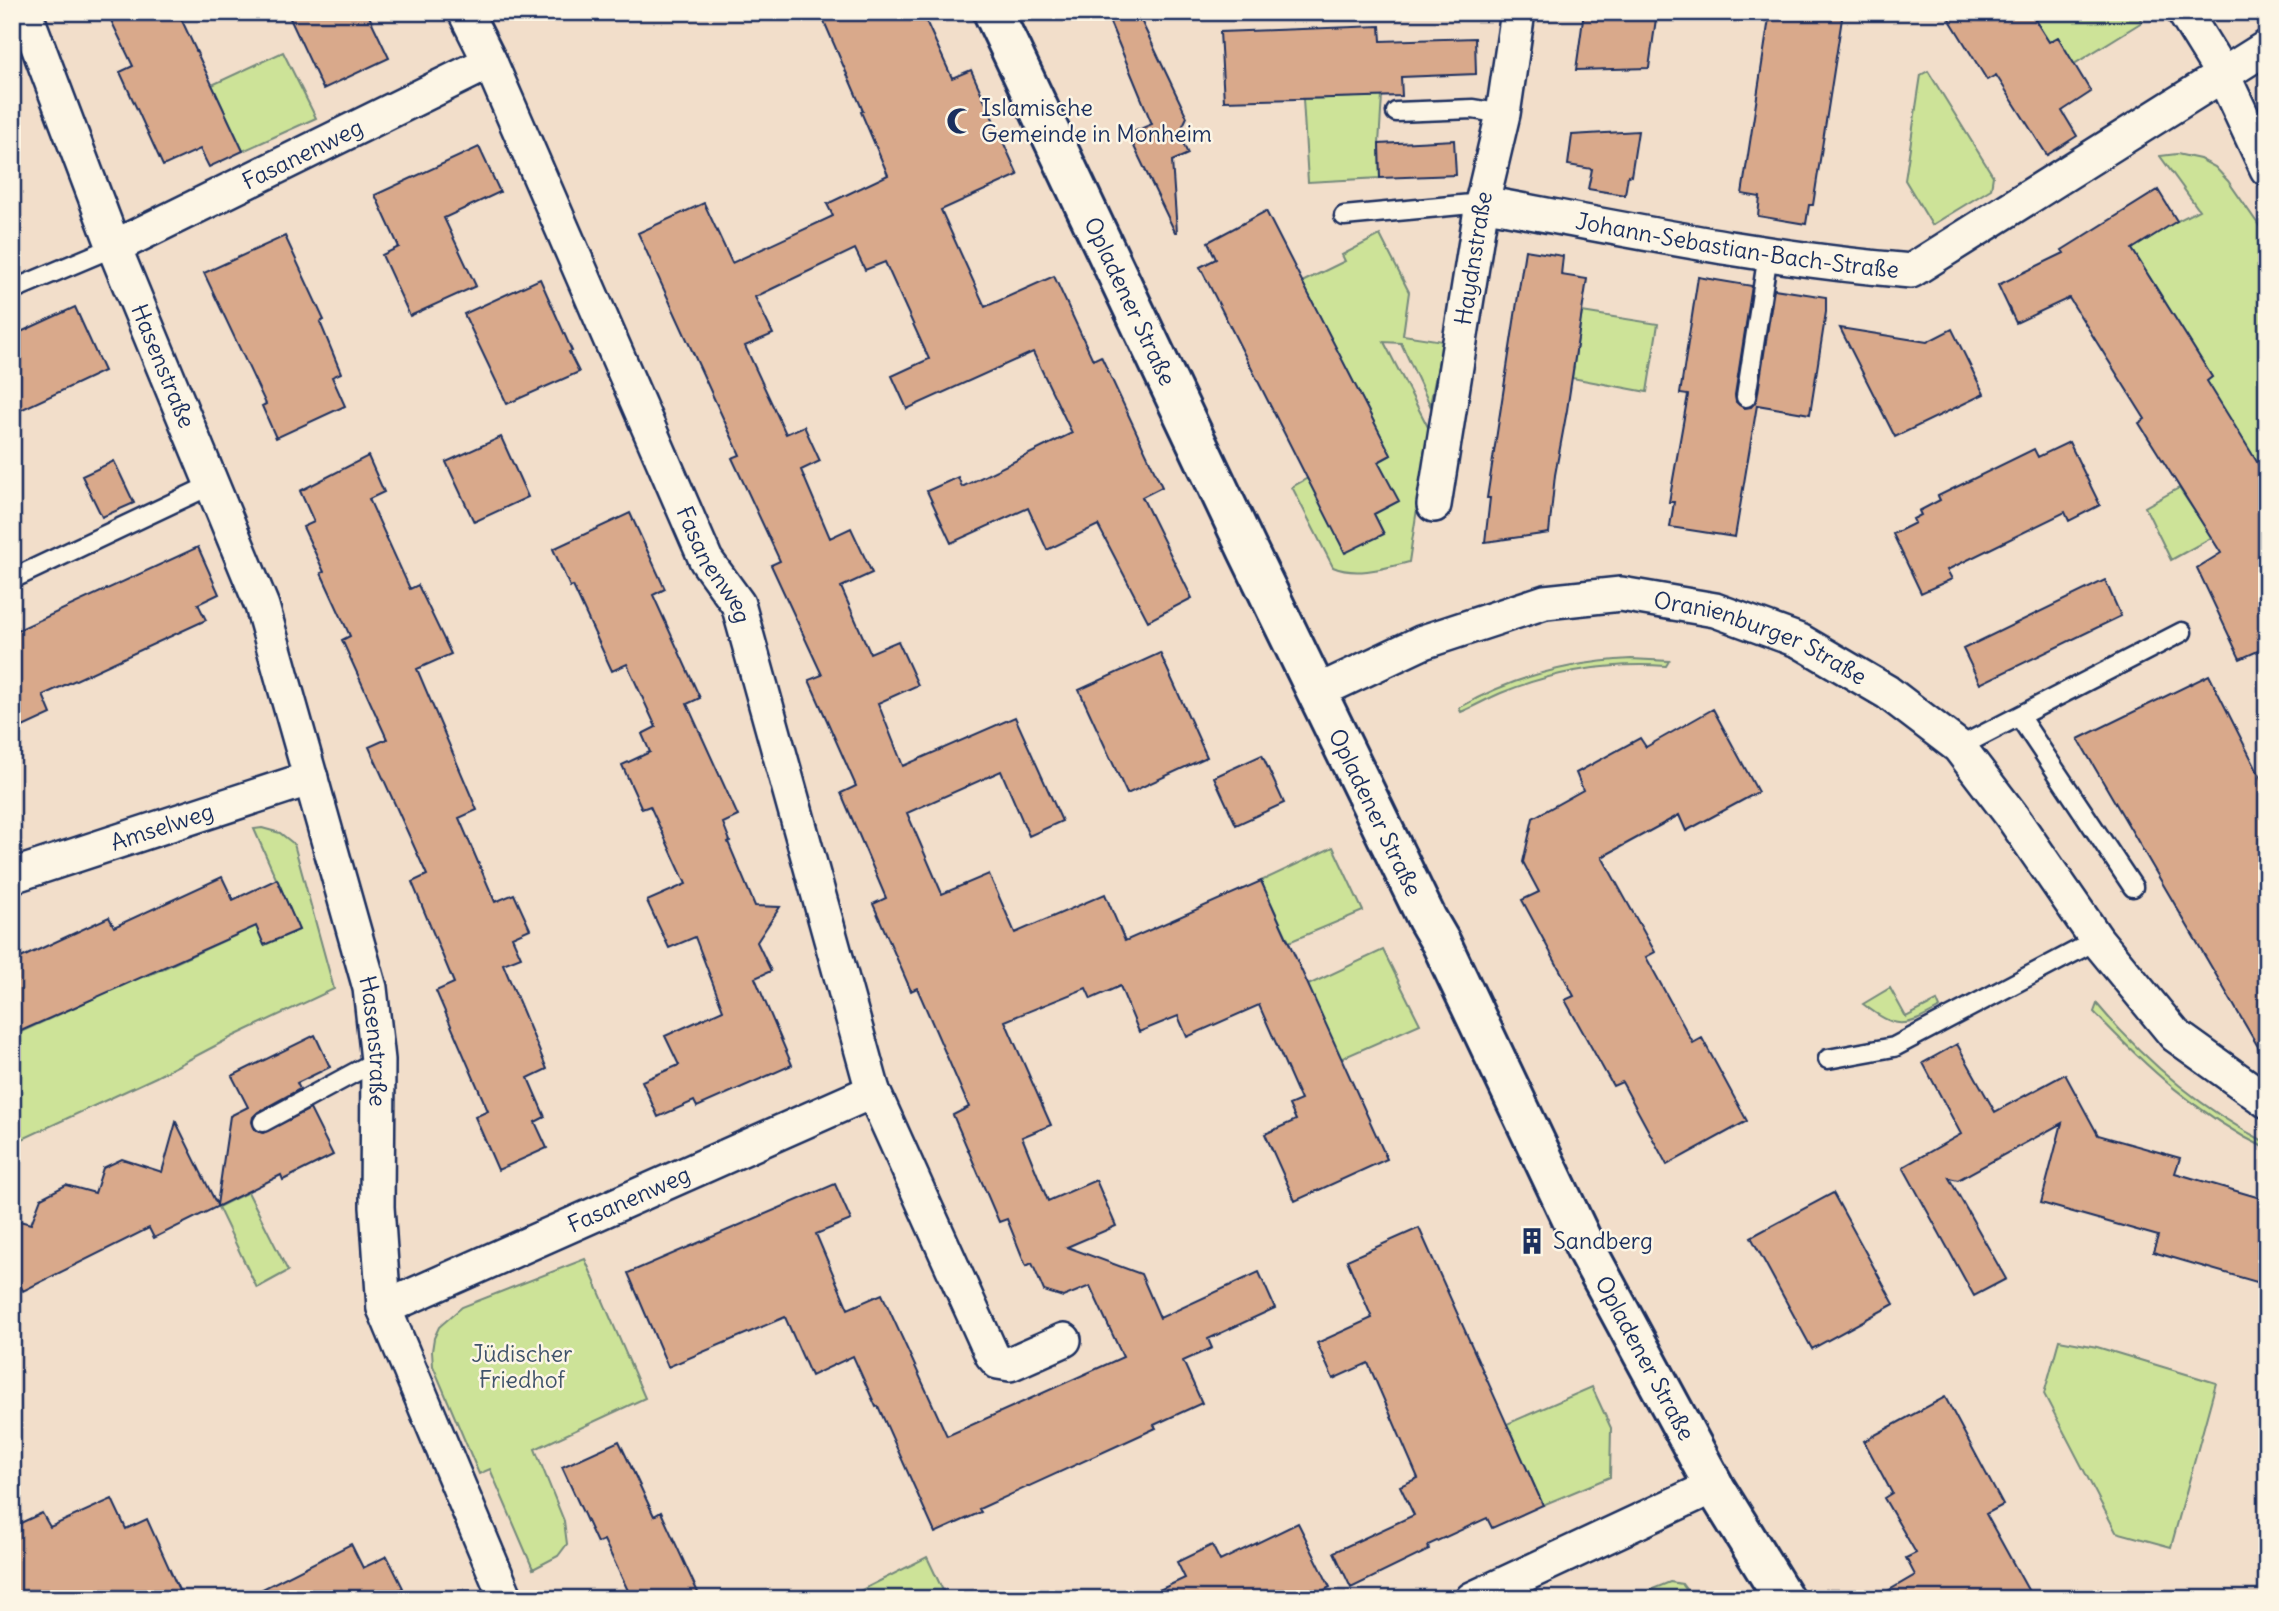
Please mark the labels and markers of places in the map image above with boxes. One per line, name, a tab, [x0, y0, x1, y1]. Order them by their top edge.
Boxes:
place label: Islamische Gemeinde in Monheim	[981, 93, 1212, 148]
mosque icon: Islamische Gemeinde in Monheim	[945, 106, 975, 136]
building icon: Sandberg	[1517, 1226, 1547, 1256]
place label: Sandberg	[1553, 1226, 1653, 1255]

